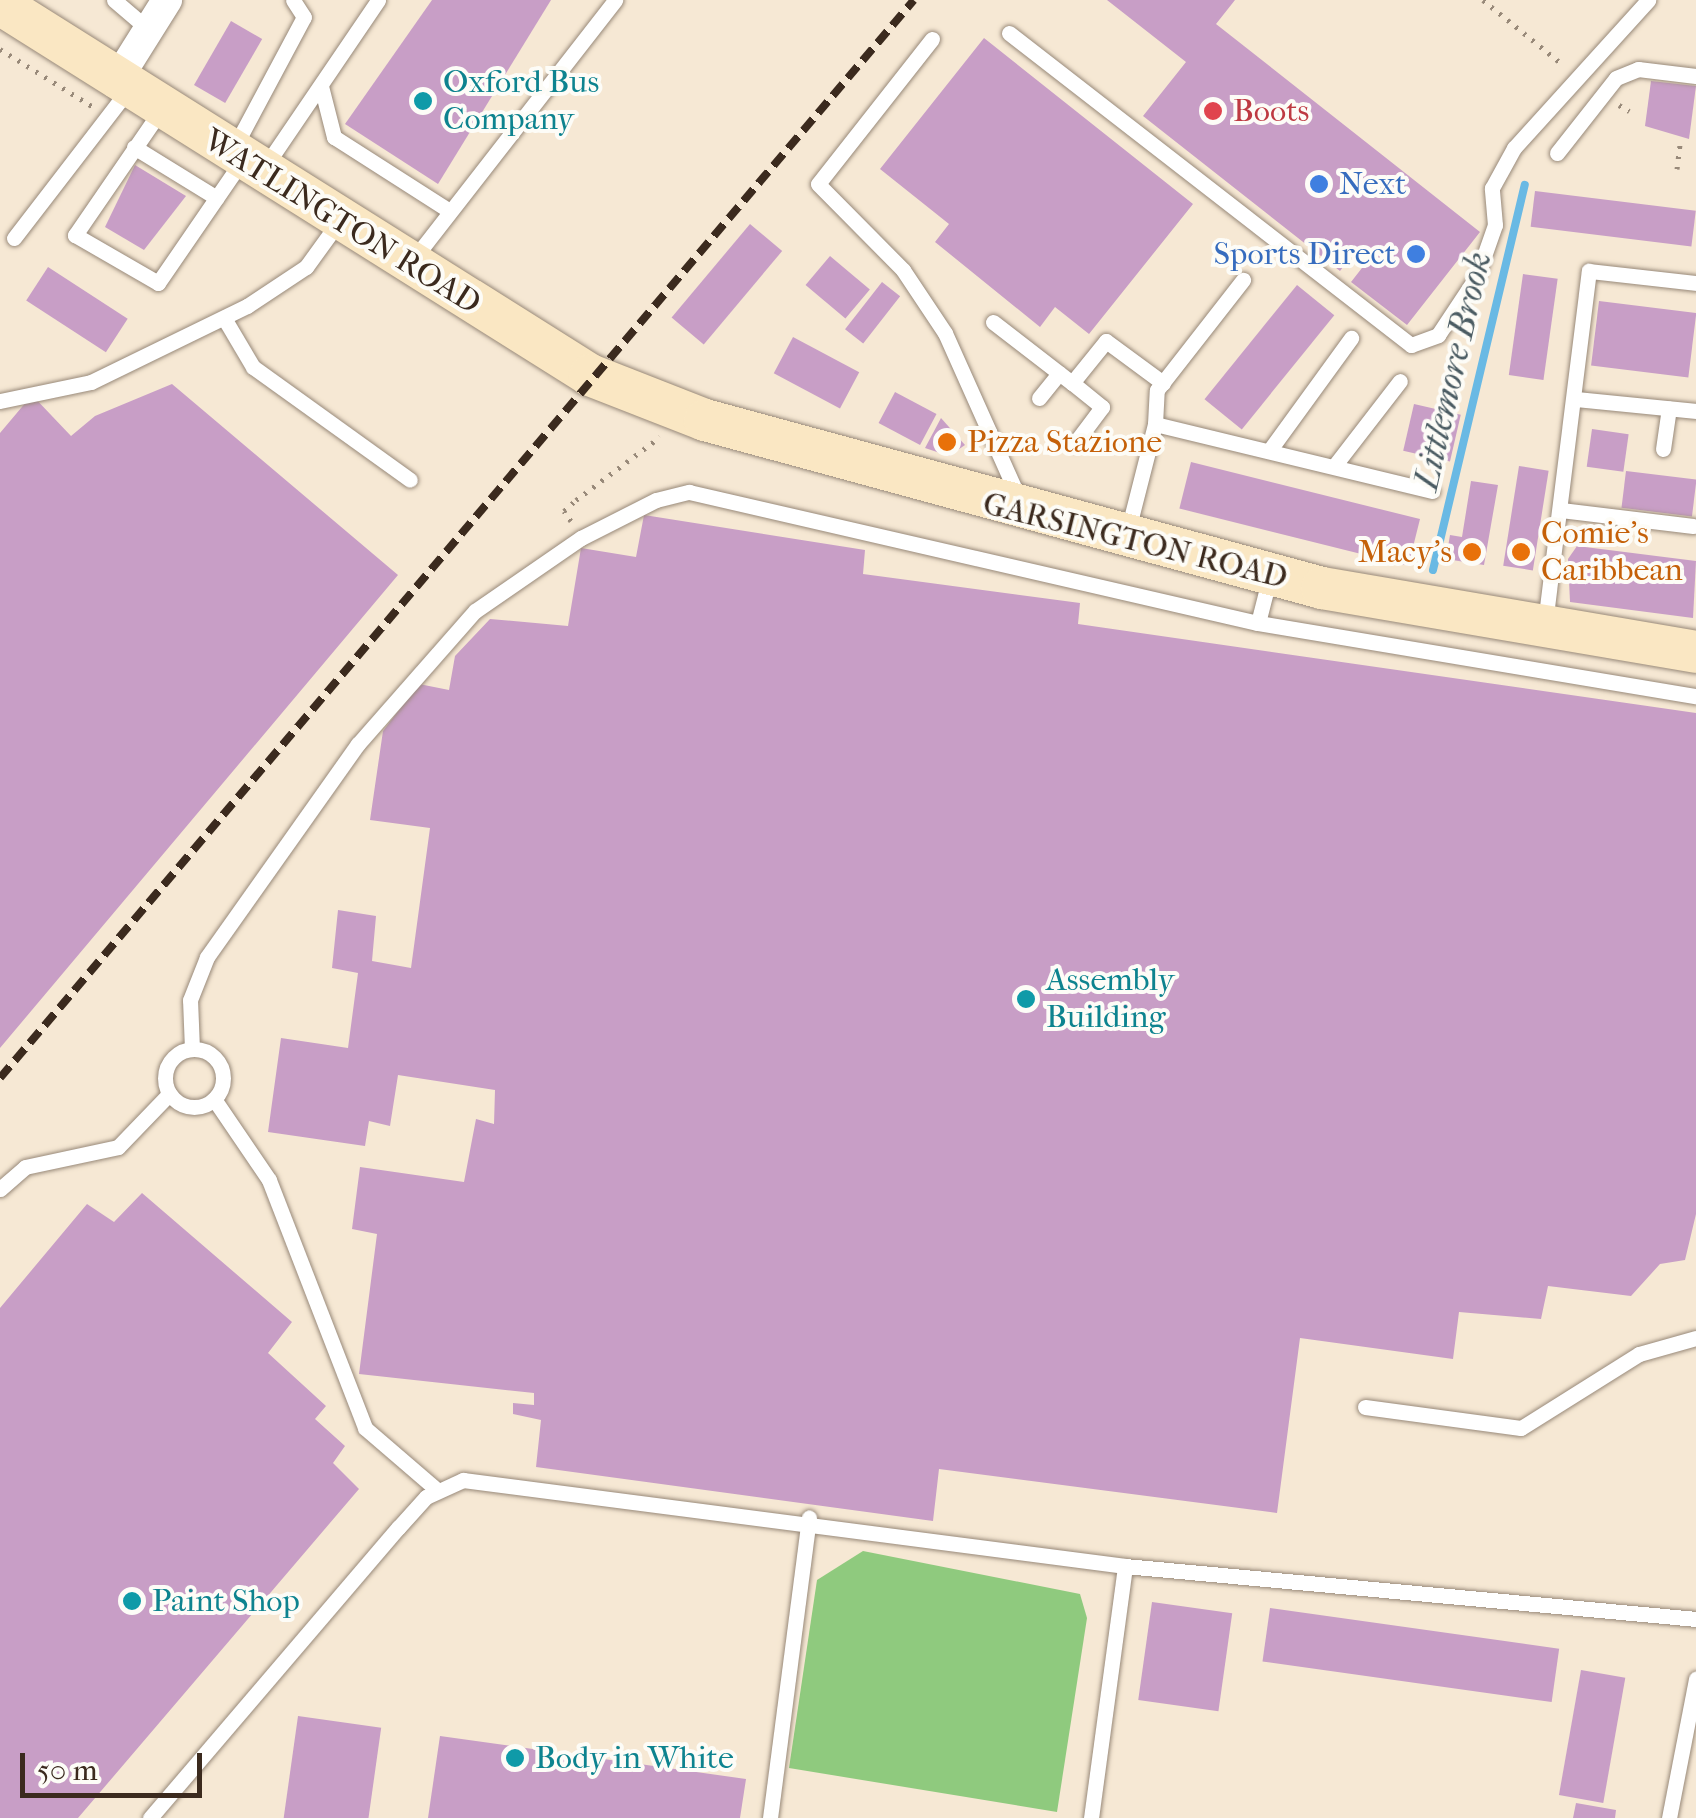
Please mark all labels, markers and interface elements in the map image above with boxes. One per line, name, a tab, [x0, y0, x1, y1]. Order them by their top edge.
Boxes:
place label: Oxford Bus Company	[443, 64, 599, 139]
marker: Oxford Bus Company	[412, 90, 434, 112]
place label: Boots	[1233, 92, 1309, 130]
marker: Boots	[1202, 100, 1224, 122]
street label: WATLINGTON ROAD	[197, 121, 487, 323]
place label: Next	[1339, 165, 1406, 203]
marker: Next	[1308, 173, 1330, 195]
place label: Sports Direct	[1214, 235, 1396, 273]
marker: Sports Direct	[1405, 243, 1427, 265]
water label: Littlemore Brook	[1405, 248, 1501, 494]
place label: Pizza Stazione	[967, 423, 1162, 461]
marker: Pizza Stazione	[936, 431, 958, 453]
street label: GARSINGTON ROAD	[979, 485, 1291, 597]
place label: Comie's Caribbean	[1541, 515, 1683, 590]
place label: Macy's	[1358, 533, 1452, 571]
marker: Macy's	[1461, 541, 1483, 563]
marker: Comie's Caribbean	[1510, 541, 1532, 563]
place label: Assembly Building	[1046, 962, 1174, 1037]
marker: Assembly Building	[1015, 988, 1037, 1010]
place label: Paint Shop	[152, 1582, 300, 1620]
marker: Paint Shop	[121, 1590, 143, 1612]
scale bar	[25, 1733, 208, 1795]
place label: Body in White	[535, 1739, 734, 1777]
marker: Body in White	[504, 1747, 526, 1769]
text: 50 m	[37, 1753, 98, 1788]

